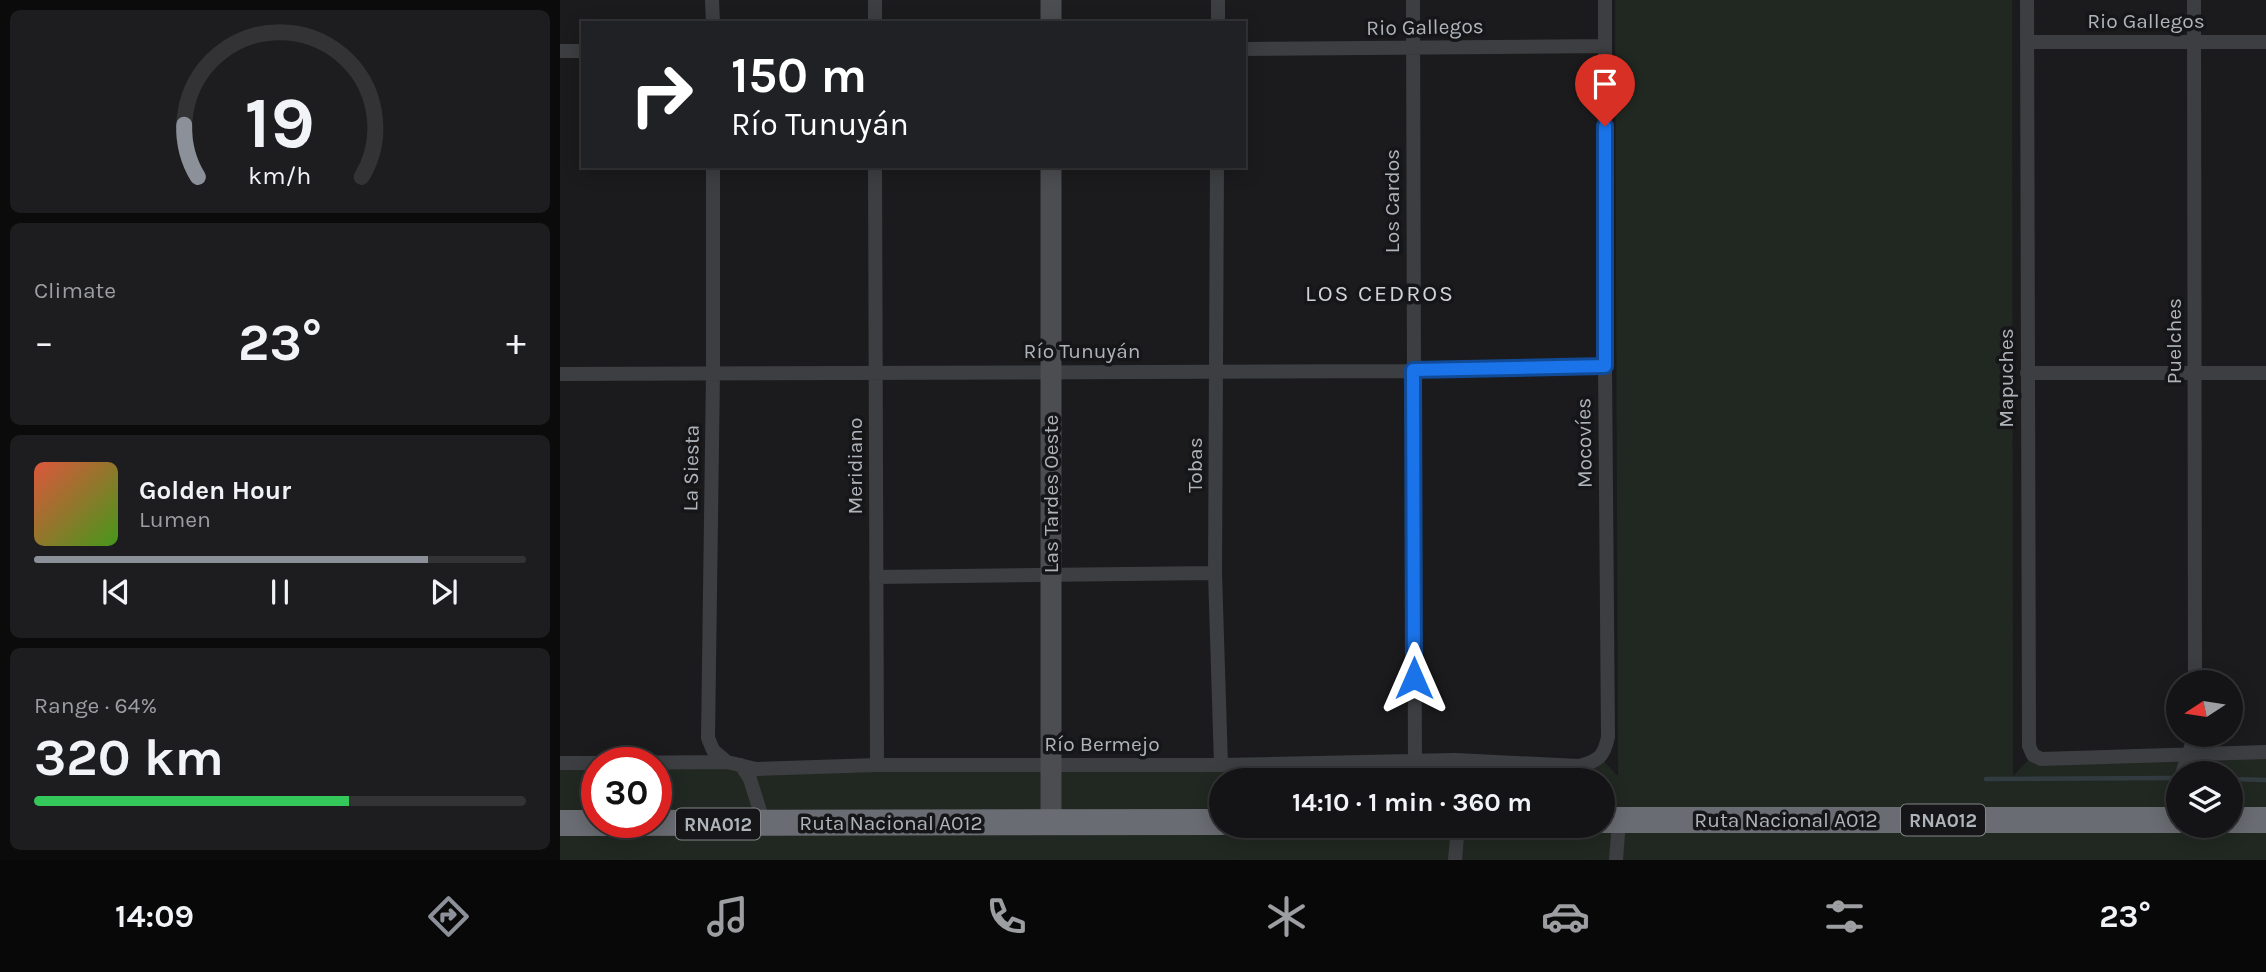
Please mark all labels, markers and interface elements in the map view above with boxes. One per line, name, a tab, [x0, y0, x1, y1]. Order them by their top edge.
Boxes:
street label: Rio Gallegos	[2087, 9, 2205, 33]
street label: Rio Gallegos	[1366, 14, 1484, 40]
text: 150 m	[731, 47, 867, 104]
icon: right	[616, 49, 707, 140]
pin	[1575, 54, 1635, 126]
icon: arrive	[1586, 65, 1624, 103]
text: 19	[245, 81, 315, 166]
text: Río Tunuyán	[731, 106, 909, 143]
street label: Los Cardos	[1380, 149, 1404, 253]
text: km/h	[248, 161, 312, 190]
text: Climate	[34, 277, 116, 304]
district label: LOS CEDROS	[1305, 280, 1455, 307]
street label: Puelches	[2162, 298, 2186, 384]
text: 23°	[238, 312, 322, 373]
text: −	[34, 320, 54, 365]
text: +	[506, 320, 526, 365]
street label: Mapuches	[1994, 328, 2018, 428]
street label: Río Tunuyán	[1024, 339, 1140, 363]
street label: Mocovíes	[1571, 398, 1597, 488]
street label: Las Tardes Oeste	[1039, 415, 1063, 573]
street label: Meridiano	[843, 418, 867, 514]
street label: La Siesta	[678, 425, 704, 511]
street label: Tobas	[1183, 437, 1207, 493]
text: Golden Hour	[139, 475, 291, 506]
text: Lumen	[139, 506, 211, 533]
icon: previous	[97, 573, 135, 611]
icon: pause	[261, 573, 299, 611]
icon: next	[425, 573, 463, 611]
position arrow	[1377, 641, 1451, 715]
north arrow	[2166, 670, 2244, 747]
map controls	[2166, 670, 2243, 838]
text: Range · 64%	[34, 692, 157, 719]
text: 320 km	[34, 727, 224, 788]
street label: Río Bermejo	[1044, 732, 1160, 756]
speed limit sign: 30	[581, 747, 672, 838]
button: layers	[2166, 761, 2243, 838]
text: 14:10 · 1 min · 360 m	[1292, 787, 1532, 818]
road number: RNA012	[1901, 804, 1985, 835]
road number: RNA012	[676, 808, 760, 839]
street label: Ruta Nacional A012	[1694, 808, 1878, 832]
street label: Ruta Nacional A012	[799, 811, 983, 835]
icon: directions	[424, 892, 473, 941]
icon: music	[703, 892, 752, 941]
icon: phone	[982, 892, 1031, 941]
icon: climate	[1262, 892, 1311, 941]
icon: car	[1541, 892, 1590, 941]
icon: filters	[1820, 892, 1869, 941]
text: 14:09	[115, 898, 194, 935]
text: 23°	[2099, 898, 2151, 935]

